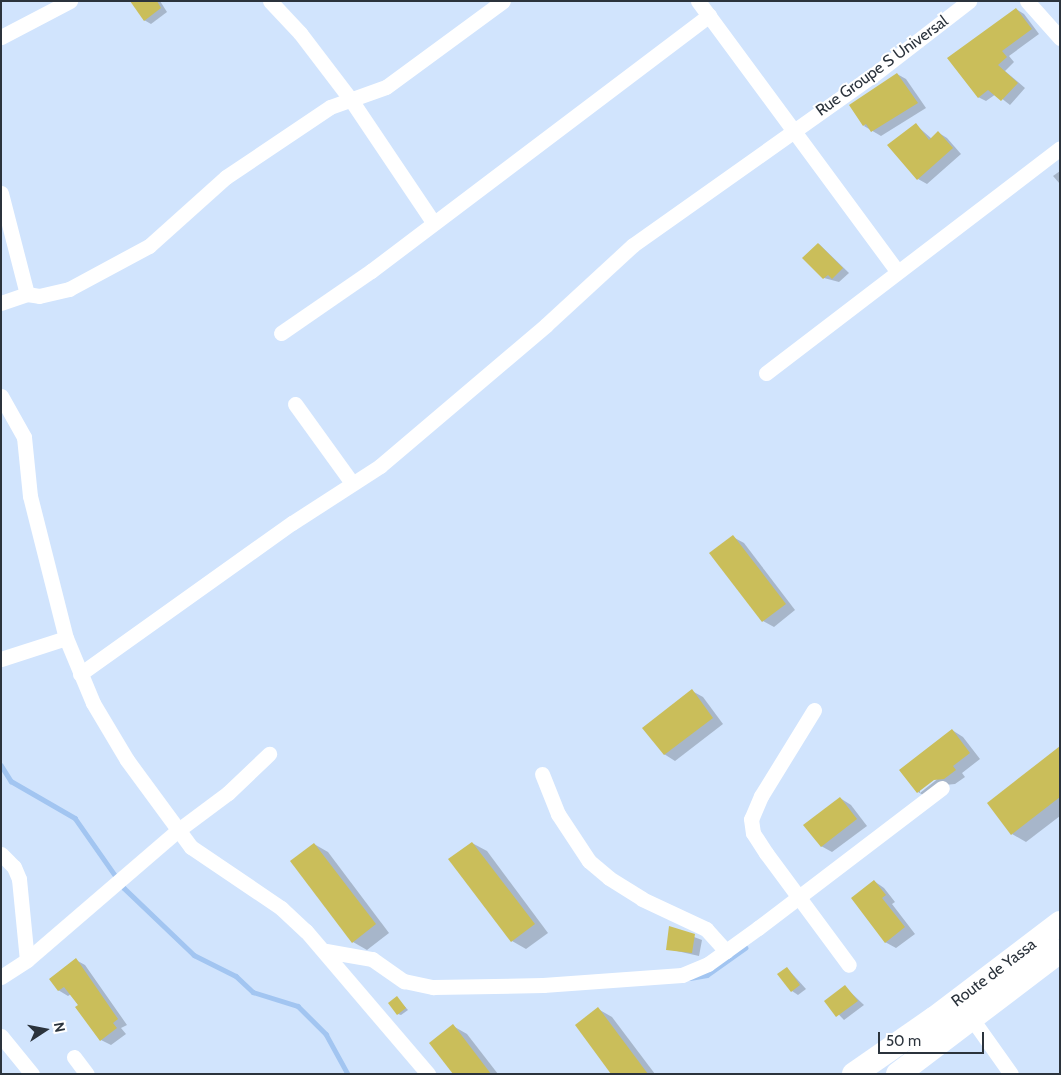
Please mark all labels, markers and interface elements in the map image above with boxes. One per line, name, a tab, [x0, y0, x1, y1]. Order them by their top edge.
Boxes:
street label: Rue Groupe S Universal	[812, 12, 952, 120]
street label: Route de Yassa	[948, 935, 1040, 1011]
north arrow	[20, 1005, 70, 1055]
text: N	[50, 1021, 70, 1034]
scale bar	[881, 1022, 987, 1054]
text: 50 m	[886, 1032, 921, 1050]

